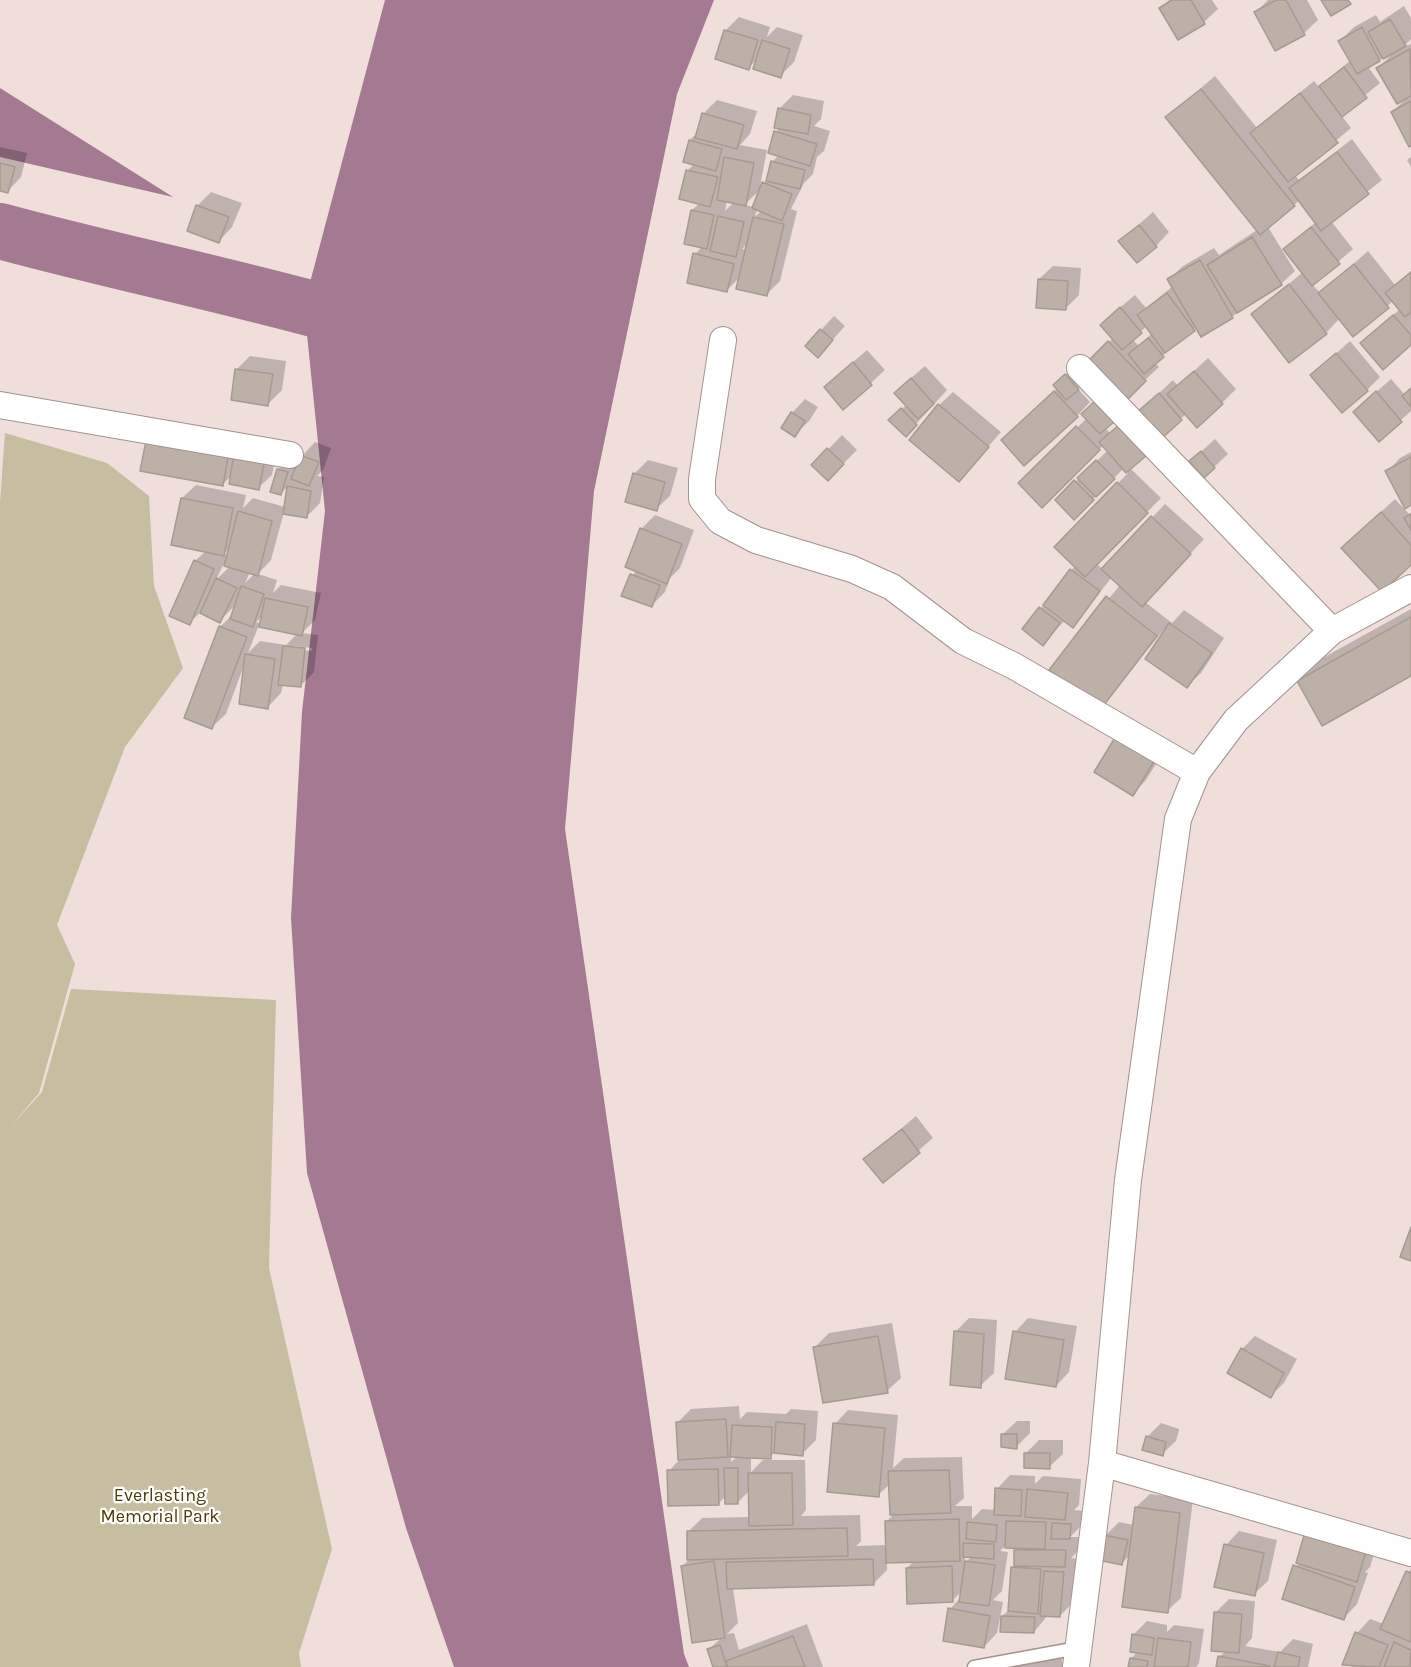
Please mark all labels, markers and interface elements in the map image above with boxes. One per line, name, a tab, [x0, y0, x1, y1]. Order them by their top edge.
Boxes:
park label: Everlasting Memorial Park	[101, 1485, 219, 1528]

